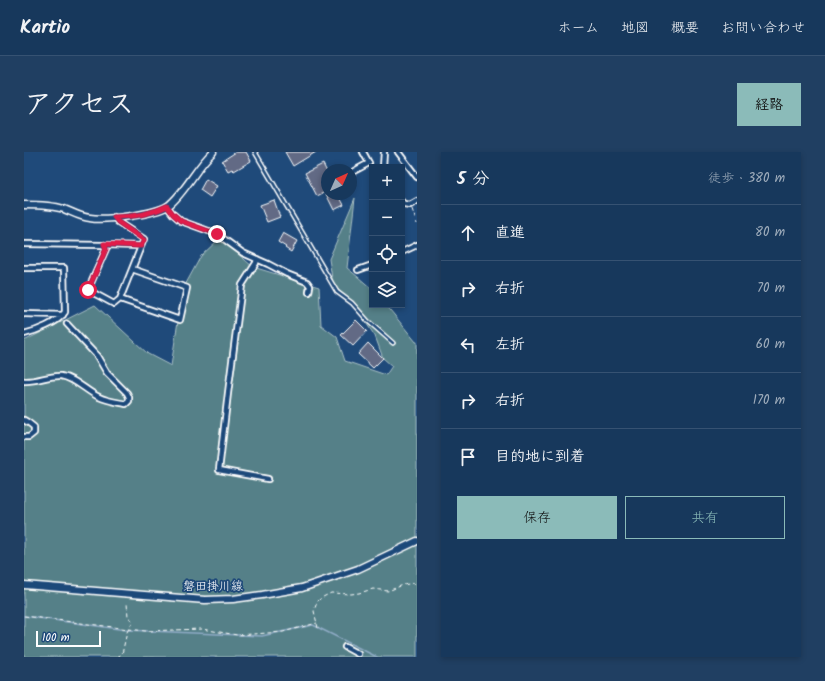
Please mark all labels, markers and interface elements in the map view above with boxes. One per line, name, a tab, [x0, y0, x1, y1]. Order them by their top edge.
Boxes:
text: Kartio	[20, 13, 70, 43]
text: ホーム	[558, 17, 599, 39]
text: 地図	[621, 17, 649, 39]
text: 概要	[671, 17, 699, 39]
text: お問い合わせ	[721, 17, 805, 39]
text: アクセス	[24, 83, 134, 128]
button: 経路	[737, 83, 801, 126]
north arrow	[321, 164, 357, 200]
map controls	[369, 164, 405, 308]
button: +	[369, 164, 405, 200]
text: 5 分	[457, 166, 489, 193]
text: 徒歩 · 380 m	[708, 168, 785, 189]
button: −	[369, 200, 405, 236]
text: 直進	[495, 221, 525, 245]
icon: ahead	[457, 222, 479, 244]
text: 80 m	[755, 222, 785, 243]
route end	[208, 225, 226, 243]
button: locate	[369, 236, 405, 272]
button: layers	[369, 272, 405, 308]
text: 右折	[495, 277, 525, 301]
icon: right	[457, 278, 479, 300]
text: 70 m	[757, 278, 785, 299]
route start	[79, 281, 97, 299]
text: 左折	[495, 333, 525, 357]
icon: left	[457, 334, 479, 356]
text: 60 m	[756, 334, 785, 355]
text: 右折	[495, 389, 525, 413]
icon: right	[457, 390, 479, 412]
text: 170 m	[753, 390, 785, 411]
text: 目的地に到着	[495, 445, 585, 469]
icon: arrive	[457, 446, 479, 468]
button: 保存	[457, 496, 617, 539]
button: 共有	[625, 496, 785, 539]
street label: 磐田掛川線	[183, 577, 243, 596]
scale bar	[36, 629, 101, 648]
text: 100 m	[42, 629, 70, 647]

